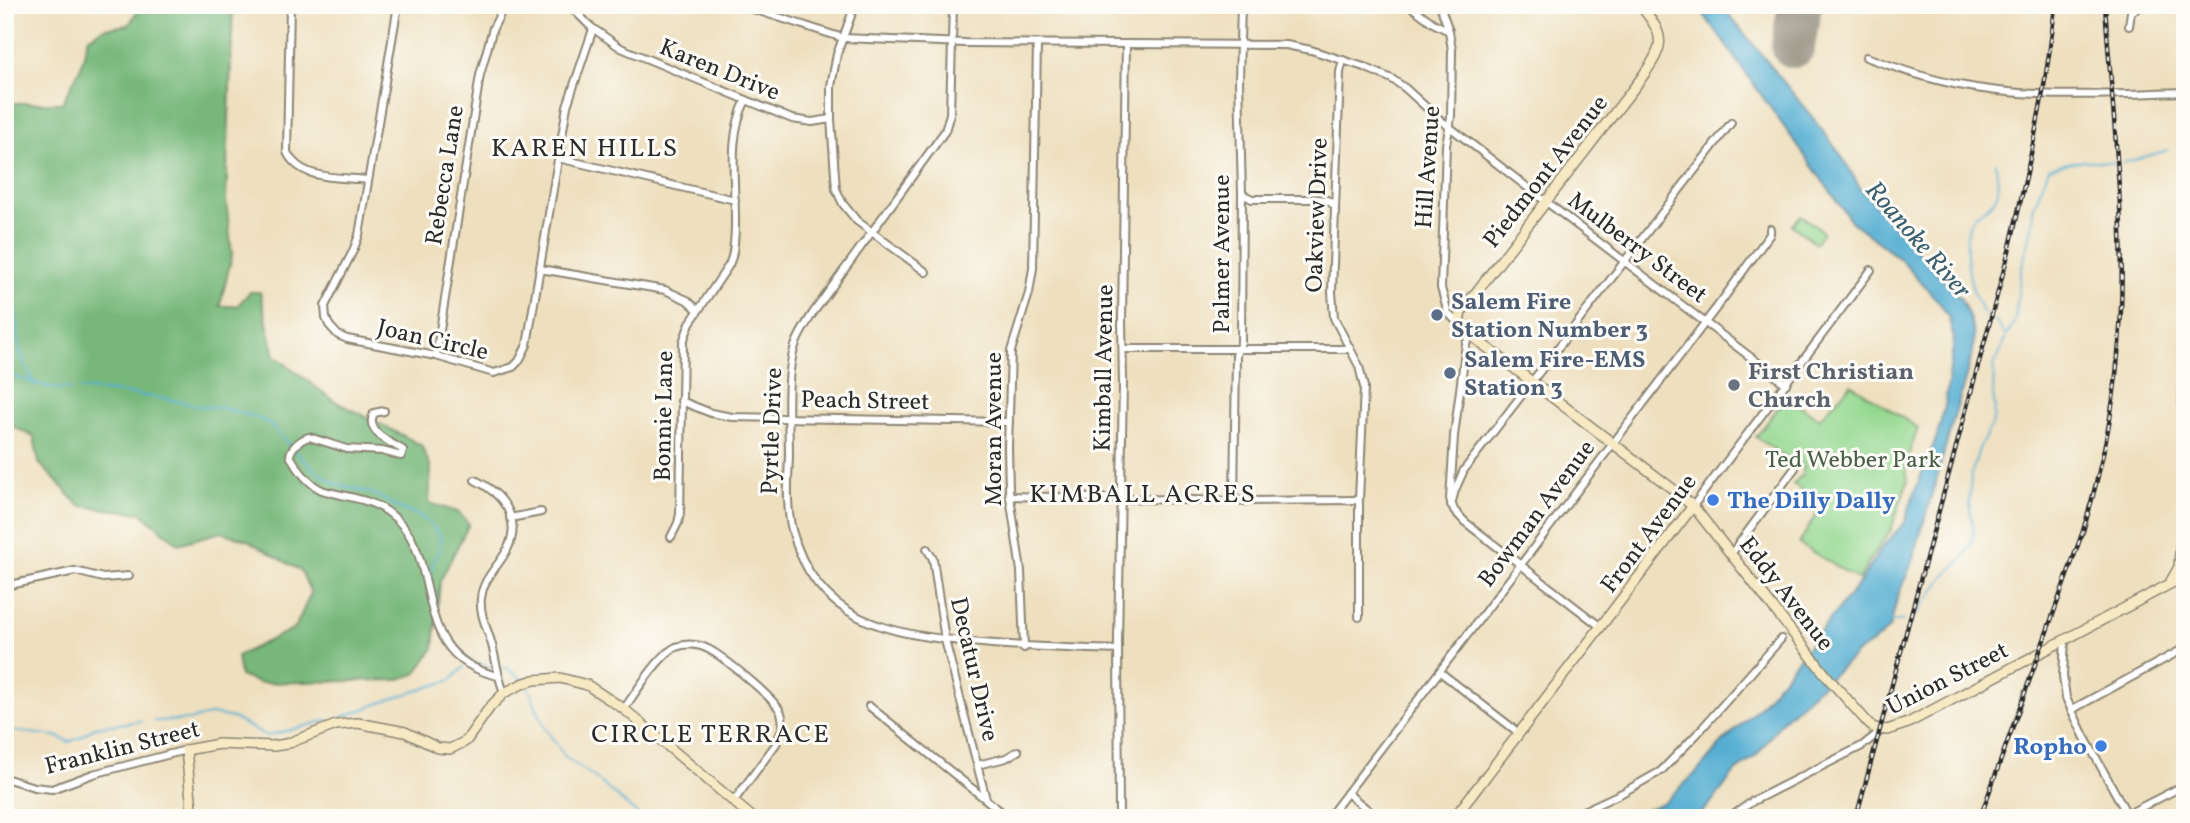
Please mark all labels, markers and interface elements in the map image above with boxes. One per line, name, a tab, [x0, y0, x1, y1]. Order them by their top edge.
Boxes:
street label: Karen Drive	[654, 31, 785, 110]
street label: Piedmont Avenue	[1476, 88, 1617, 256]
street label: Rebecca Lane	[418, 103, 474, 248]
street label: Hill Avenue	[1408, 105, 1450, 230]
district label: KAREN HILLS	[491, 131, 679, 167]
street label: Oakview Drive	[1298, 137, 1338, 293]
street label: Palmer Avenue	[1206, 174, 1240, 334]
water label: Roanoke River	[1856, 174, 1979, 307]
street label: Mulberry Street	[1560, 185, 1714, 312]
street label: Kimball Avenue	[1087, 284, 1123, 452]
place label: Salem Fire Station Number 3	[1451, 286, 1648, 348]
marker: Salem Fire Station Number 3	[1429, 307, 1445, 323]
street label: Joan Circle	[373, 312, 492, 370]
place label: Salem Fire-EMS Station 3	[1464, 344, 1645, 406]
street label: Bonnie Lane	[647, 350, 683, 482]
street label: Moran Avenue	[978, 352, 1012, 506]
place label: First Christian Church	[1748, 356, 1914, 418]
marker: Salem Fire-EMS Station 3	[1442, 365, 1458, 381]
street label: Pyrtle Drive	[754, 367, 792, 495]
marker: First Christian Church	[1726, 377, 1742, 393]
street label: Peach Street	[800, 384, 930, 420]
street label: Bowman Avenue	[1471, 433, 1604, 595]
park label: Ted Webber Park	[1765, 444, 1941, 478]
street label: Front Avenue	[1593, 467, 1706, 601]
district label: KIMBALL ACRES	[1029, 477, 1257, 513]
place label: The Dilly Dally	[1727, 485, 1896, 519]
marker: The Dilly Dally	[1705, 492, 1721, 508]
street label: Eddy Avenue	[1730, 530, 1841, 659]
street label: Decatur Drive	[940, 594, 1006, 745]
street label: Union Street	[1881, 635, 2015, 725]
street label: Franklin Street	[41, 713, 204, 785]
district label: CIRCLE TERRACE	[591, 717, 831, 753]
place label: Ropho	[2013, 731, 2087, 765]
marker: Ropho	[2093, 738, 2109, 754]

